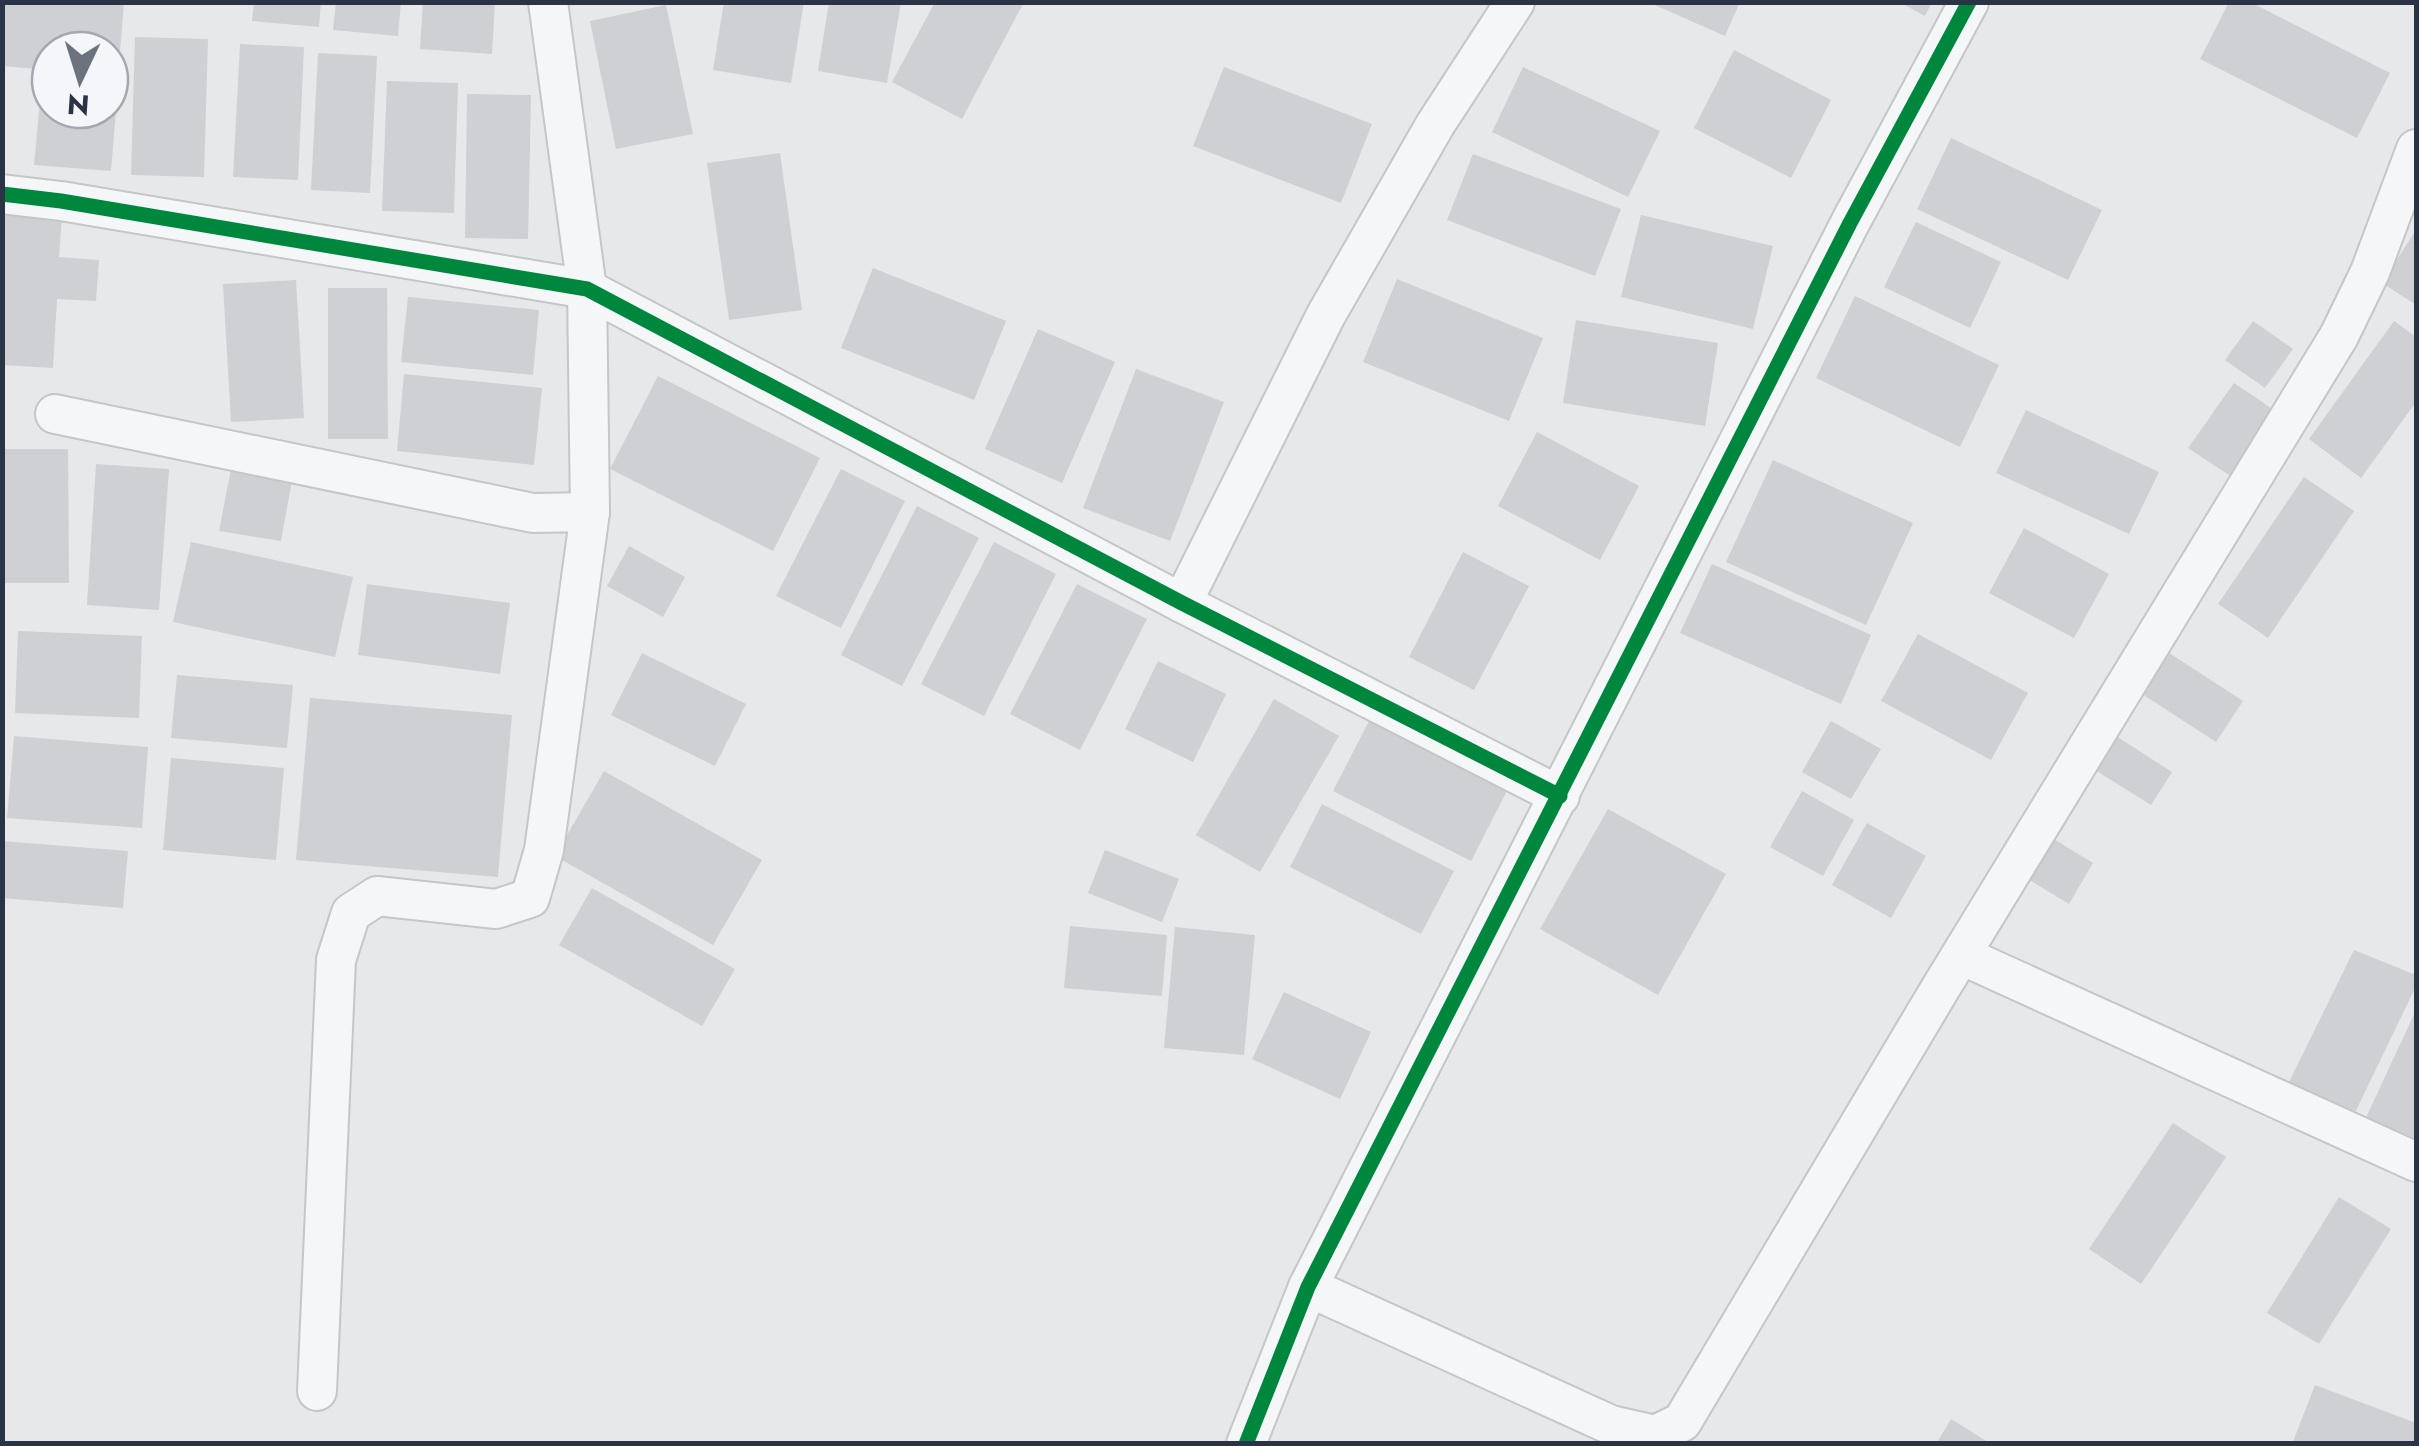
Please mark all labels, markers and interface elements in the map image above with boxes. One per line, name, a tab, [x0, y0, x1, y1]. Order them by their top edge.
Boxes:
north arrow	[30, 30, 130, 130]
text: N	[66, 83, 91, 126]

